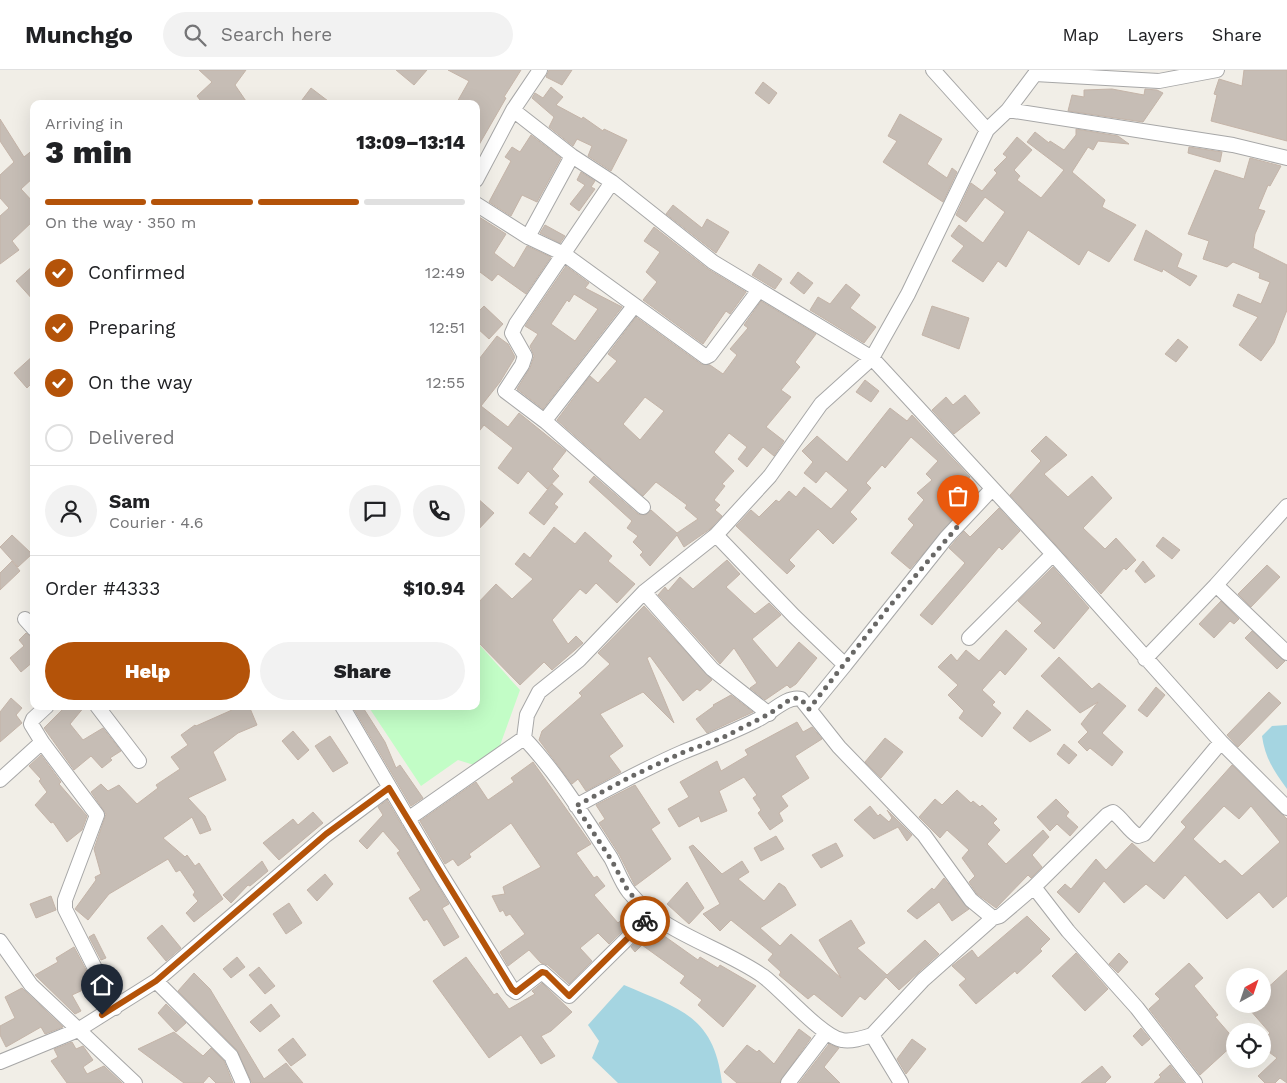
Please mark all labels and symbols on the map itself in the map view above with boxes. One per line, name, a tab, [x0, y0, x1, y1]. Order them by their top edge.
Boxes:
pin	[937, 475, 979, 526]
courier	[620, 896, 670, 946]
pin	[81, 964, 123, 1015]
north arrow	[1226, 968, 1271, 1012]

